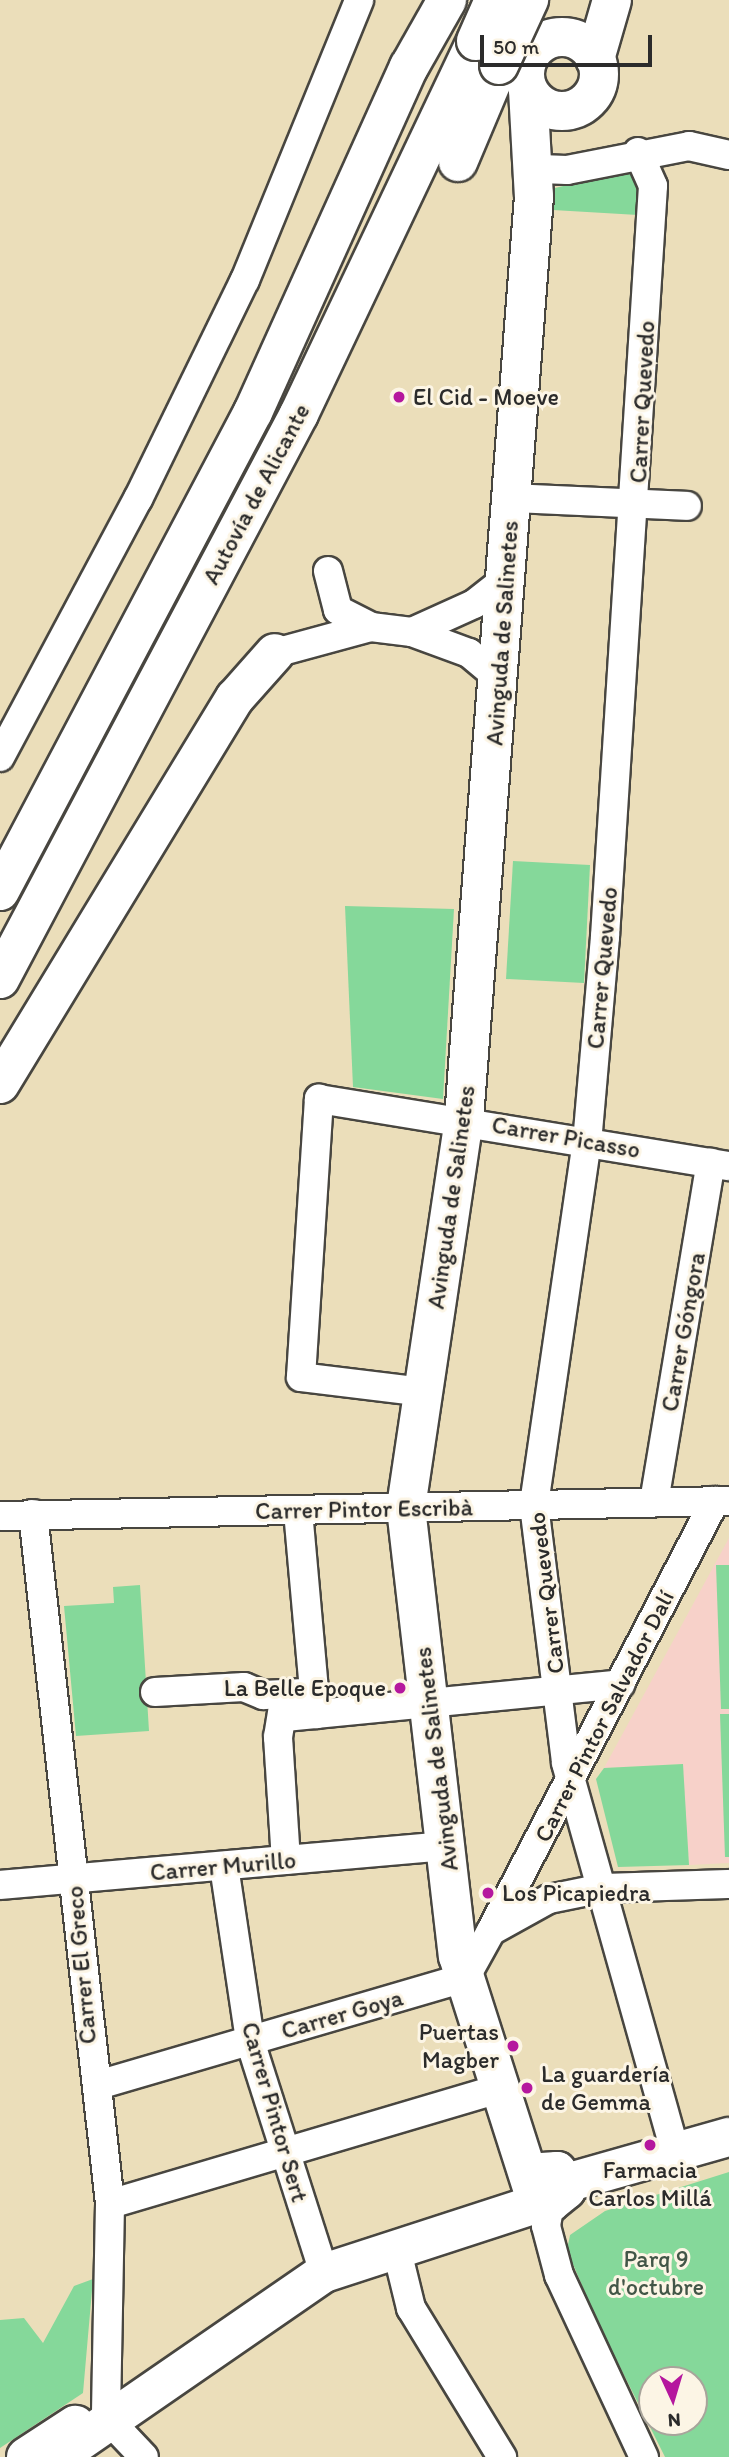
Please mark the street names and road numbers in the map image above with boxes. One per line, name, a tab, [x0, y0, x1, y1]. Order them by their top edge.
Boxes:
street label: Carrer Quevedo	[623, 320, 661, 484]
street label: Autovía de Alicante	[196, 399, 316, 589]
street label: Avinguda de Salinetes	[480, 519, 524, 747]
street label: Carrer Quevedo	[581, 886, 623, 1050]
street label: Avinguda de Salinetes	[421, 1083, 481, 1311]
street label: Carrer Picasso	[490, 1110, 642, 1164]
street label: Carrer Góngora	[655, 1250, 711, 1414]
street label: Carrer Pintor Escribà	[255, 1493, 473, 1525]
street label: Carrer Quevedo	[522, 1510, 570, 1676]
street label: Carrer Pintor Salvador Dalí	[528, 1585, 680, 1847]
street label: Avinguda de Salinetes	[408, 1645, 464, 1873]
street label: Carrer Murillo	[149, 1845, 297, 1887]
street label: Carrer El Greco	[60, 1885, 102, 2045]
street label: Carrer Goya	[278, 1983, 406, 2045]
street label: Carrer Pintor Sert	[236, 2019, 314, 2205]

